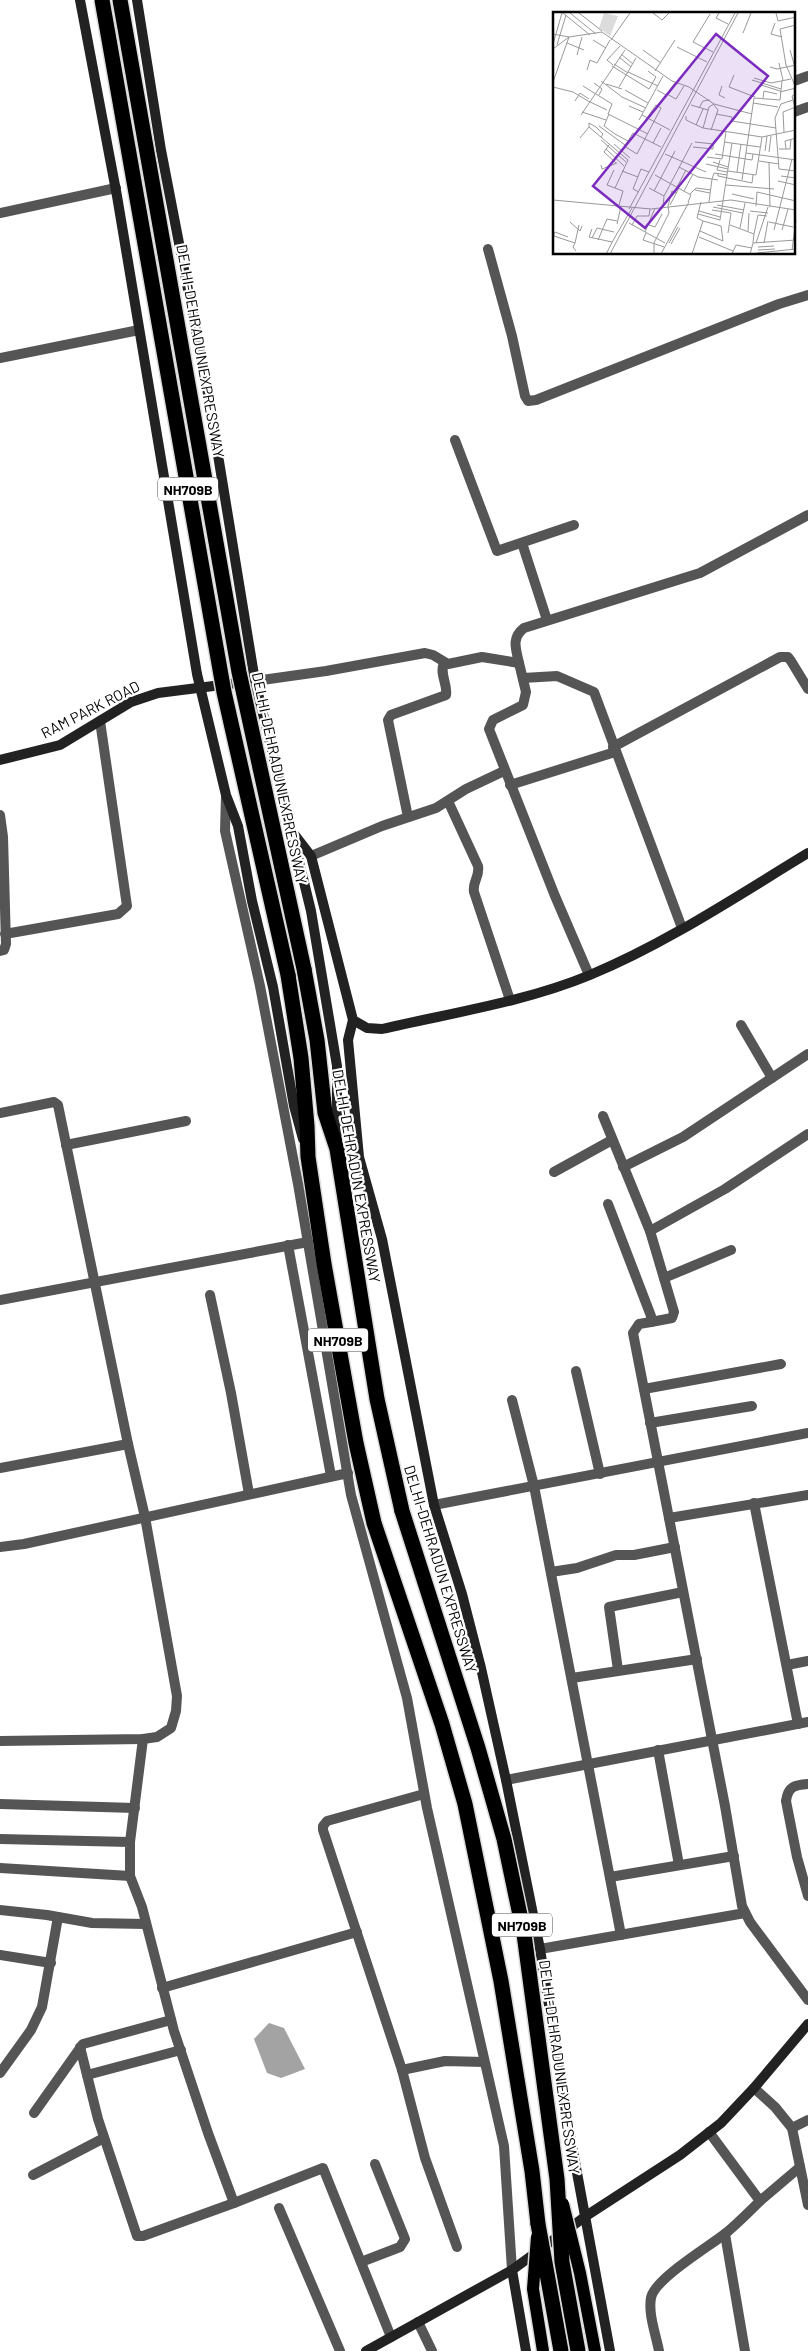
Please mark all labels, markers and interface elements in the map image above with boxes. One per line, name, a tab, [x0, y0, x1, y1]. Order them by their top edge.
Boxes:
inset map	[553, 12, 796, 255]
street label: DELHI-DEHRADUN EXPRESSWAY	[173, 243, 229, 459]
road number: NH709B	[158, 478, 218, 500]
street label: DELHI-DEHRADUN EXPRESSWAY	[249, 670, 311, 886]
street label: RAM PARK ROAD	[38, 676, 142, 742]
street label: DELHI-DEHRADUN EXPRESSWAY	[329, 1068, 385, 1284]
road number: NH709B	[308, 1328, 368, 1352]
street label: DELHI-DEHRADUN EXPRESSWAY	[401, 1463, 481, 1675]
road number: NH709B	[492, 1914, 552, 1936]
street label: DELHI-DEHRADUN EXPRESSWAY	[536, 1959, 584, 2175]

